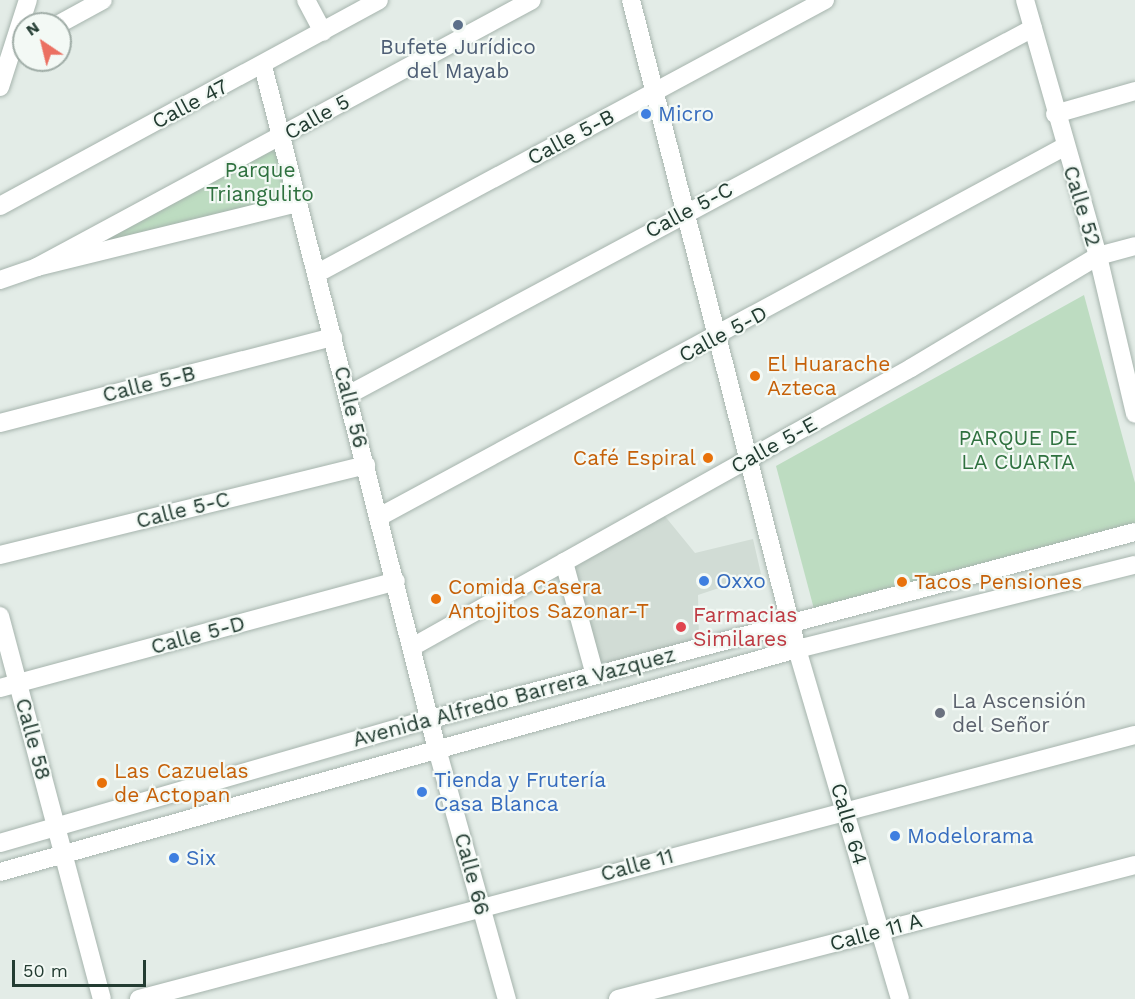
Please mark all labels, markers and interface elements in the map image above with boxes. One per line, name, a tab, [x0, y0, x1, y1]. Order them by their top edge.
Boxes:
north arrow	[12, 12, 72, 72]
text: N	[22, 17, 43, 40]
marker: Bufete Jurídico del Mayab	[451, 18, 465, 32]
place label: Bufete Jurídico del Mayab	[380, 34, 536, 84]
street label: Calle 47	[148, 74, 232, 134]
street label: Calle 5	[280, 89, 354, 145]
place label: Micro	[658, 101, 714, 127]
street label: Calle 5-B	[523, 104, 619, 170]
marker: Micro	[639, 107, 653, 121]
park label: Parque Triangulito	[206, 157, 314, 207]
street label: Calle 52	[1058, 163, 1106, 249]
street label: Calle 5-C	[641, 176, 737, 244]
street label: Calle 5-D	[674, 300, 772, 368]
place label: El Huarache Azteca	[767, 351, 891, 401]
street label: Calle 5-B	[100, 360, 198, 408]
street label: Calle 56	[329, 363, 373, 451]
marker: El Huarache Azteca	[748, 369, 762, 383]
street label: Calle 5-E	[726, 411, 822, 479]
park label: PARQUE DE LA CUARTA	[958, 425, 1078, 475]
place label: Café Espiral	[573, 445, 696, 471]
marker: Café Espiral	[701, 451, 715, 465]
street label: Calle 5-C	[133, 486, 233, 534]
place label: Oxxo	[716, 568, 766, 594]
place label: Tacos Pensiones	[914, 569, 1082, 595]
place label: Comida Casera Antojitos Sazonar-T	[448, 574, 649, 624]
marker: Oxxo	[697, 574, 711, 588]
marker: Tacos Pensiones	[895, 575, 909, 589]
marker: Comida Casera Antojitos Sazonar-T	[429, 592, 443, 606]
place label: Farmacias Similares	[693, 602, 797, 652]
street label: Calle 5-D	[148, 610, 248, 660]
marker: Farmacias Similares	[674, 620, 688, 634]
street label: Avenida Alfredo Barrera Vazquez	[349, 641, 679, 753]
place label: La Ascensión del Señor	[952, 688, 1088, 738]
street label: Calle 58	[10, 695, 56, 783]
marker: La Ascensión del Señor	[933, 706, 947, 720]
place label: Las Cazuelas de Actopan	[114, 758, 249, 808]
place label: Tienda y Frutería Casa Blanca	[434, 767, 608, 817]
marker: Las Cazuelas de Actopan	[95, 776, 109, 790]
street label: Calle 64	[825, 780, 873, 868]
marker: Tienda y Frutería Casa Blanca	[415, 785, 429, 799]
place label: Modelorama	[907, 823, 1034, 849]
marker: Modelorama	[888, 829, 902, 843]
street label: Calle 66	[449, 830, 495, 918]
street label: Calle 11	[598, 843, 676, 887]
place label: Six	[186, 845, 216, 871]
marker: Six	[167, 851, 181, 865]
street label: Calle 11 A	[826, 907, 926, 957]
scale bar	[15, 948, 148, 986]
text: 50 m	[23, 960, 68, 981]

